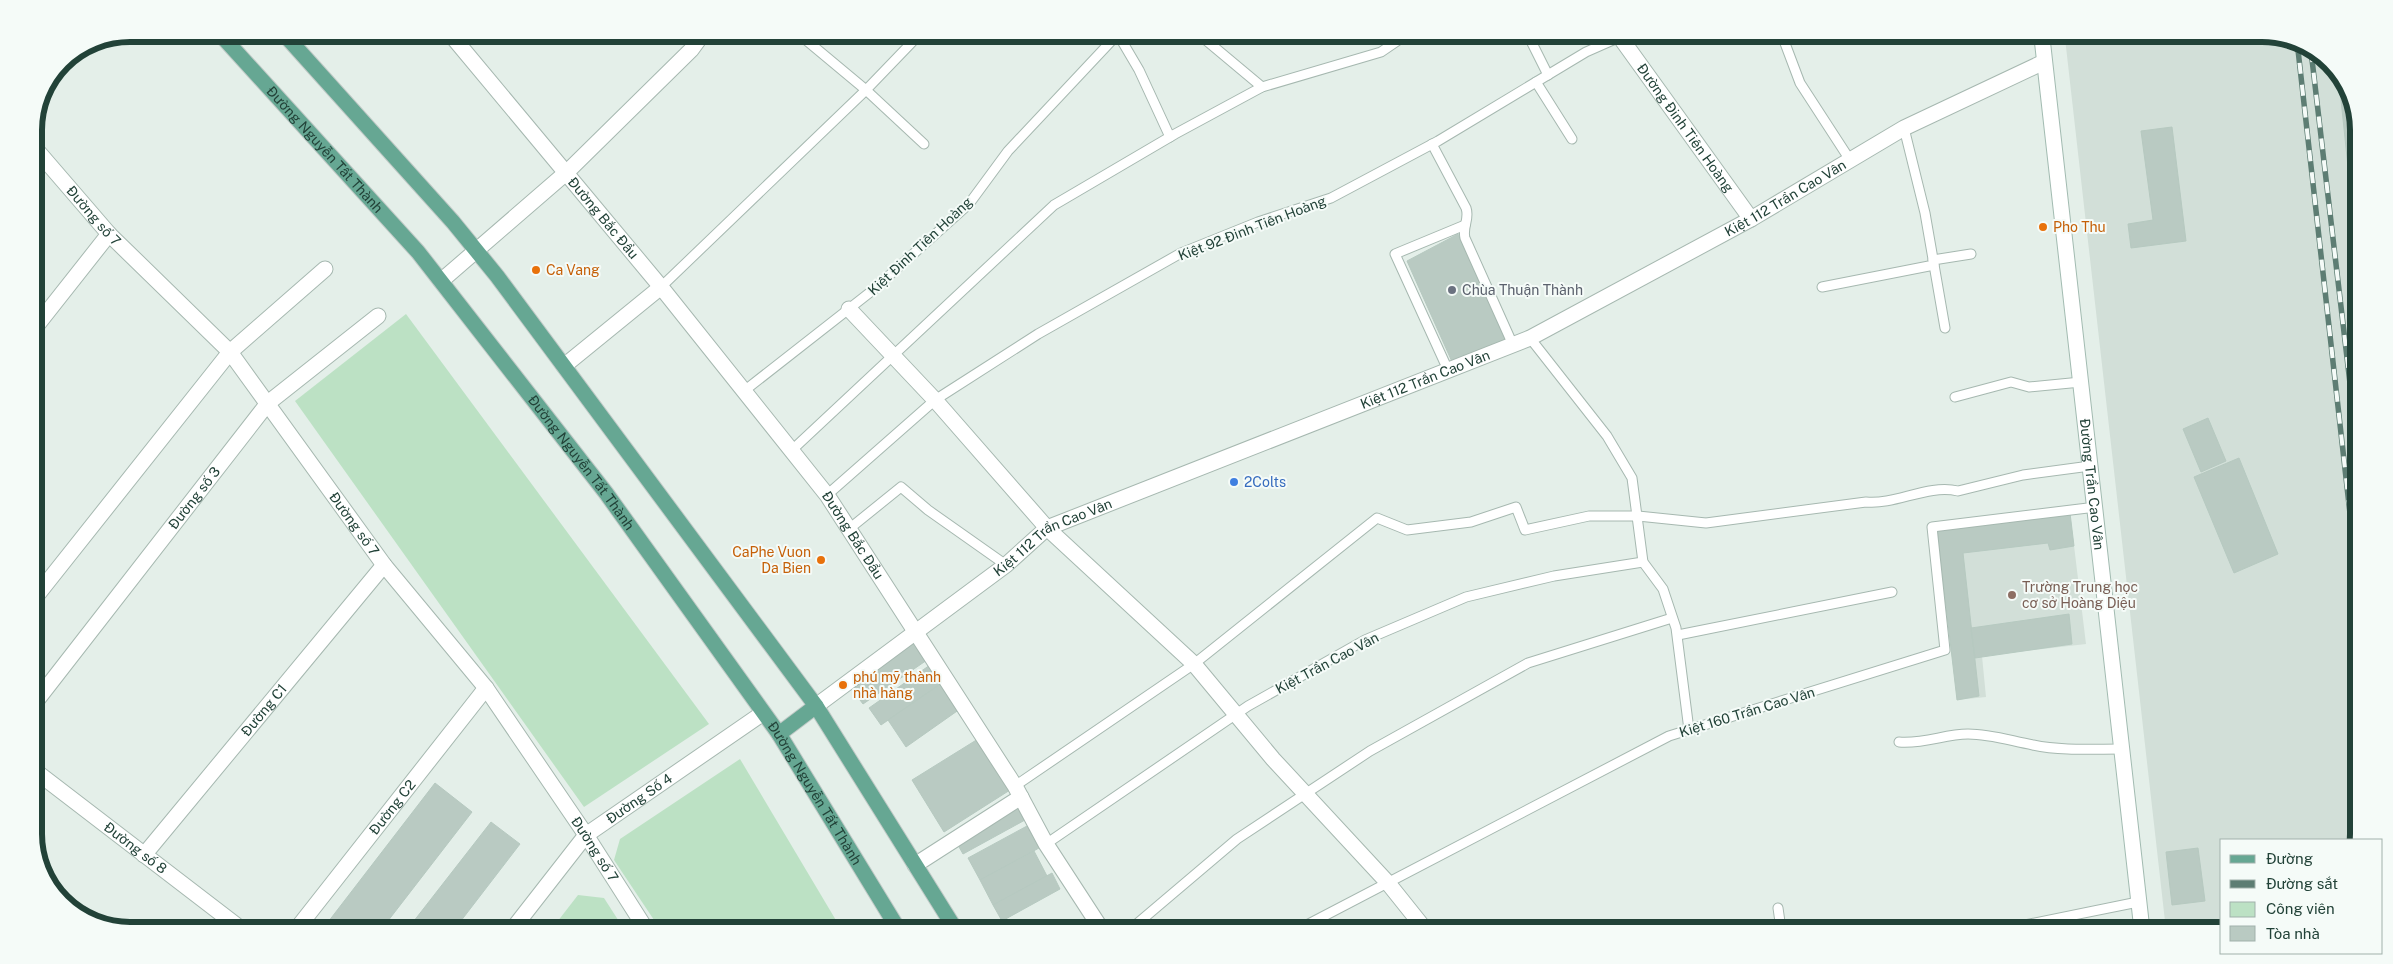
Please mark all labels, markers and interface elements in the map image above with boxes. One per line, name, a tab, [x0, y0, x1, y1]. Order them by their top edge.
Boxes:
street label: Đường Đinh Tiên Hoàng	[1634, 60, 1737, 196]
street label: Đường Nguyễn Tất Thành	[263, 83, 386, 216]
street label: Kiệt 112 Trần Cao Vân	[1722, 156, 1849, 240]
street label: Đường Bắc Đẩu	[565, 174, 642, 262]
street label: Đường số 7	[63, 183, 124, 249]
street label: Kiệt 92 Đinh Tiên Hoàng	[1176, 192, 1328, 264]
street label: Kiệt Đinh Tiên Hoàng	[865, 193, 976, 298]
place label: Pho Thu	[2053, 219, 2106, 235]
marker: Pho Thu	[2037, 221, 2049, 233]
place label: Ca Vang	[546, 262, 600, 278]
marker: Ca Vang	[530, 264, 542, 276]
place label: Chùa Thuận Thành	[1462, 282, 1583, 298]
marker: Chùa Thuận Thành	[1446, 284, 1458, 296]
street label: Kiệt 112 Trần Cao Vân	[1358, 347, 1492, 412]
street label: Đường Nguyễn Tất Thành	[525, 392, 638, 533]
street label: Đường Trần Cao Vân	[2077, 417, 2107, 551]
street label: Đường số 3	[165, 463, 223, 532]
place label: 2Colts	[1244, 474, 1286, 490]
marker: 2Colts	[1228, 476, 1240, 488]
street label: Đường Bắc Đẩu	[819, 488, 887, 582]
street label: Đường số 7	[326, 489, 382, 559]
street label: Kiệt 112 Trần Cao Vân	[990, 495, 1114, 579]
place label: CaPhe Vuon Da Bien	[732, 544, 811, 576]
marker: CaPhe Vuon Da Bien	[815, 554, 827, 566]
place label: Trường Trung học cơ sở Hoàng Diệu	[2022, 579, 2138, 611]
marker: Trường Trung học cơ sở Hoàng Diệu	[2006, 589, 2018, 601]
street label: Kiệt Trần Cao Vân	[1273, 629, 1381, 697]
place label: phú mỹ thành nhà hàng	[853, 669, 941, 701]
marker: phú mỹ thành nhà hàng	[837, 679, 849, 691]
street label: Đường C1	[238, 681, 290, 739]
street label: Kiệt 160 Trần Cao Vân	[1677, 684, 1817, 740]
street label: Đường Nguyễn Tất Thành	[765, 718, 865, 868]
street label: Đường Số 4	[603, 770, 675, 827]
street label: Đường C2	[366, 777, 419, 838]
street label: Đường số 7	[568, 814, 622, 885]
street label: Đường số 8	[101, 819, 170, 877]
legend	[2220, 839, 2383, 954]
text: Đường	[2266, 850, 2313, 867]
text: Đường sắt	[2266, 875, 2338, 892]
text: Công viên	[2266, 900, 2335, 917]
text: Tòa nhà	[2266, 925, 2320, 942]

